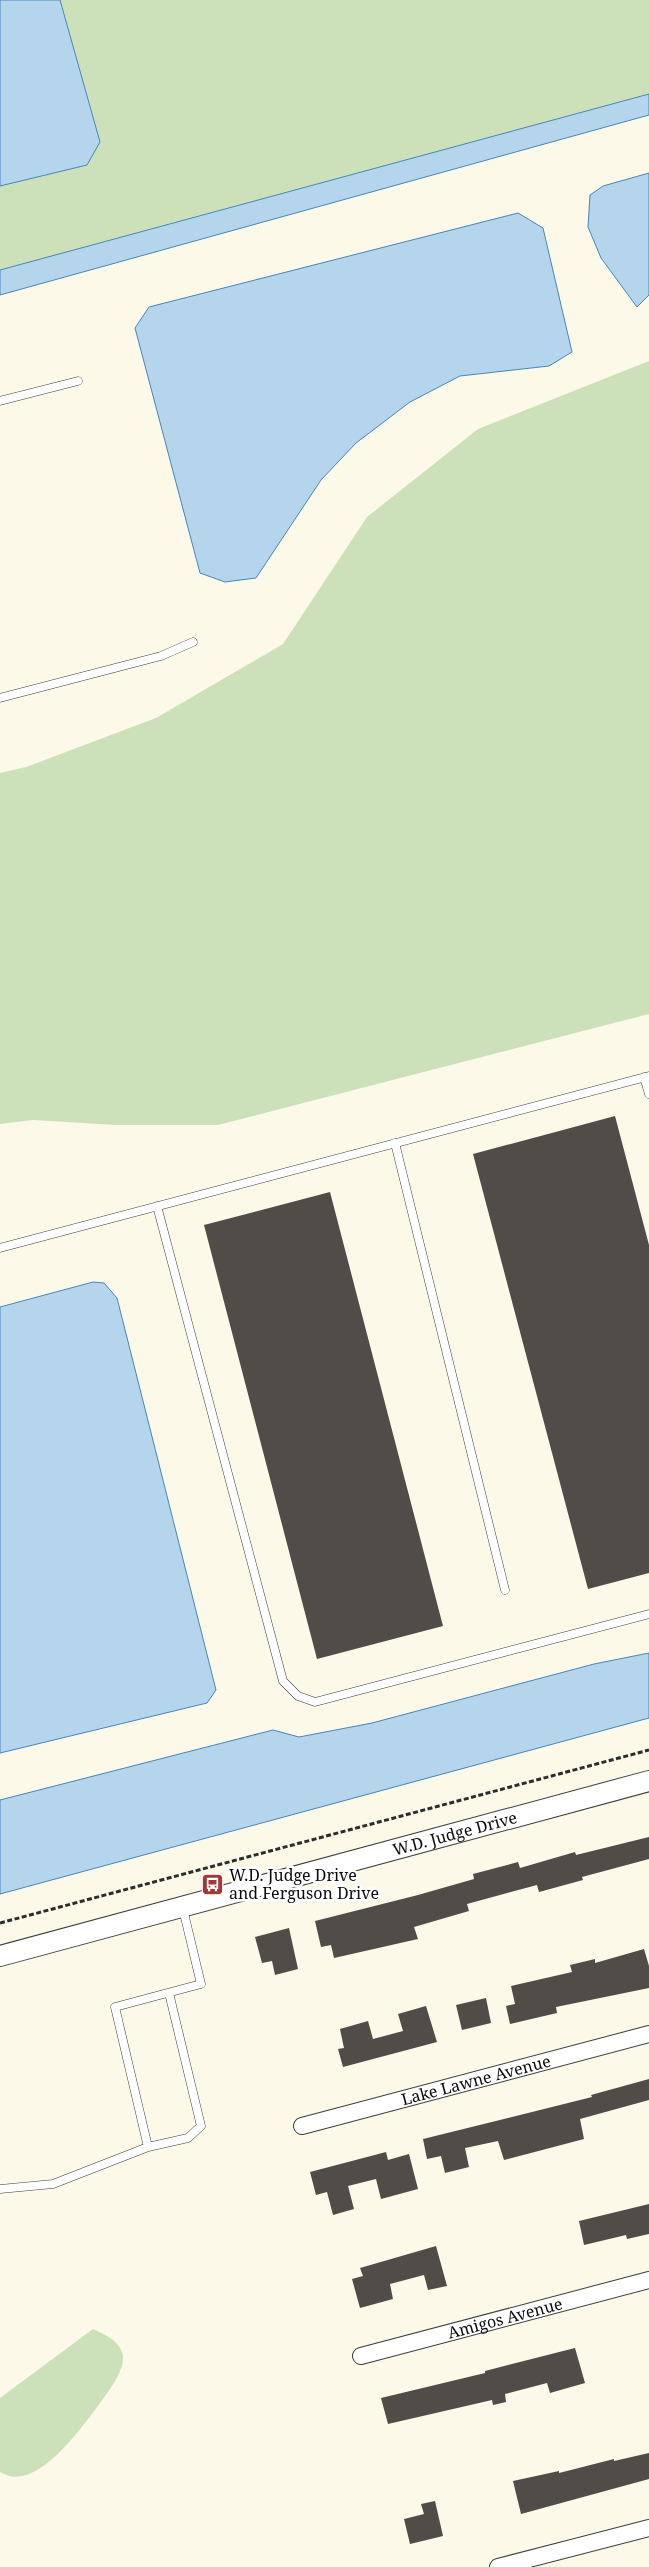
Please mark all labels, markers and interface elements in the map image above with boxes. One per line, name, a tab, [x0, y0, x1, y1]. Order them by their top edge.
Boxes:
street label: W.D. Judge Drive	[390, 1806, 519, 1861]
place label: W.D. Judge Drive and Ferguson Drive	[229, 1864, 379, 1904]
bus stop icon: W.D. Judge Drive and Ferguson Drive	[201, 1872, 225, 1896]
street label: Lake Lawne Avenue	[399, 2050, 553, 2110]
street label: Amigos Avenue	[445, 2292, 565, 2344]

